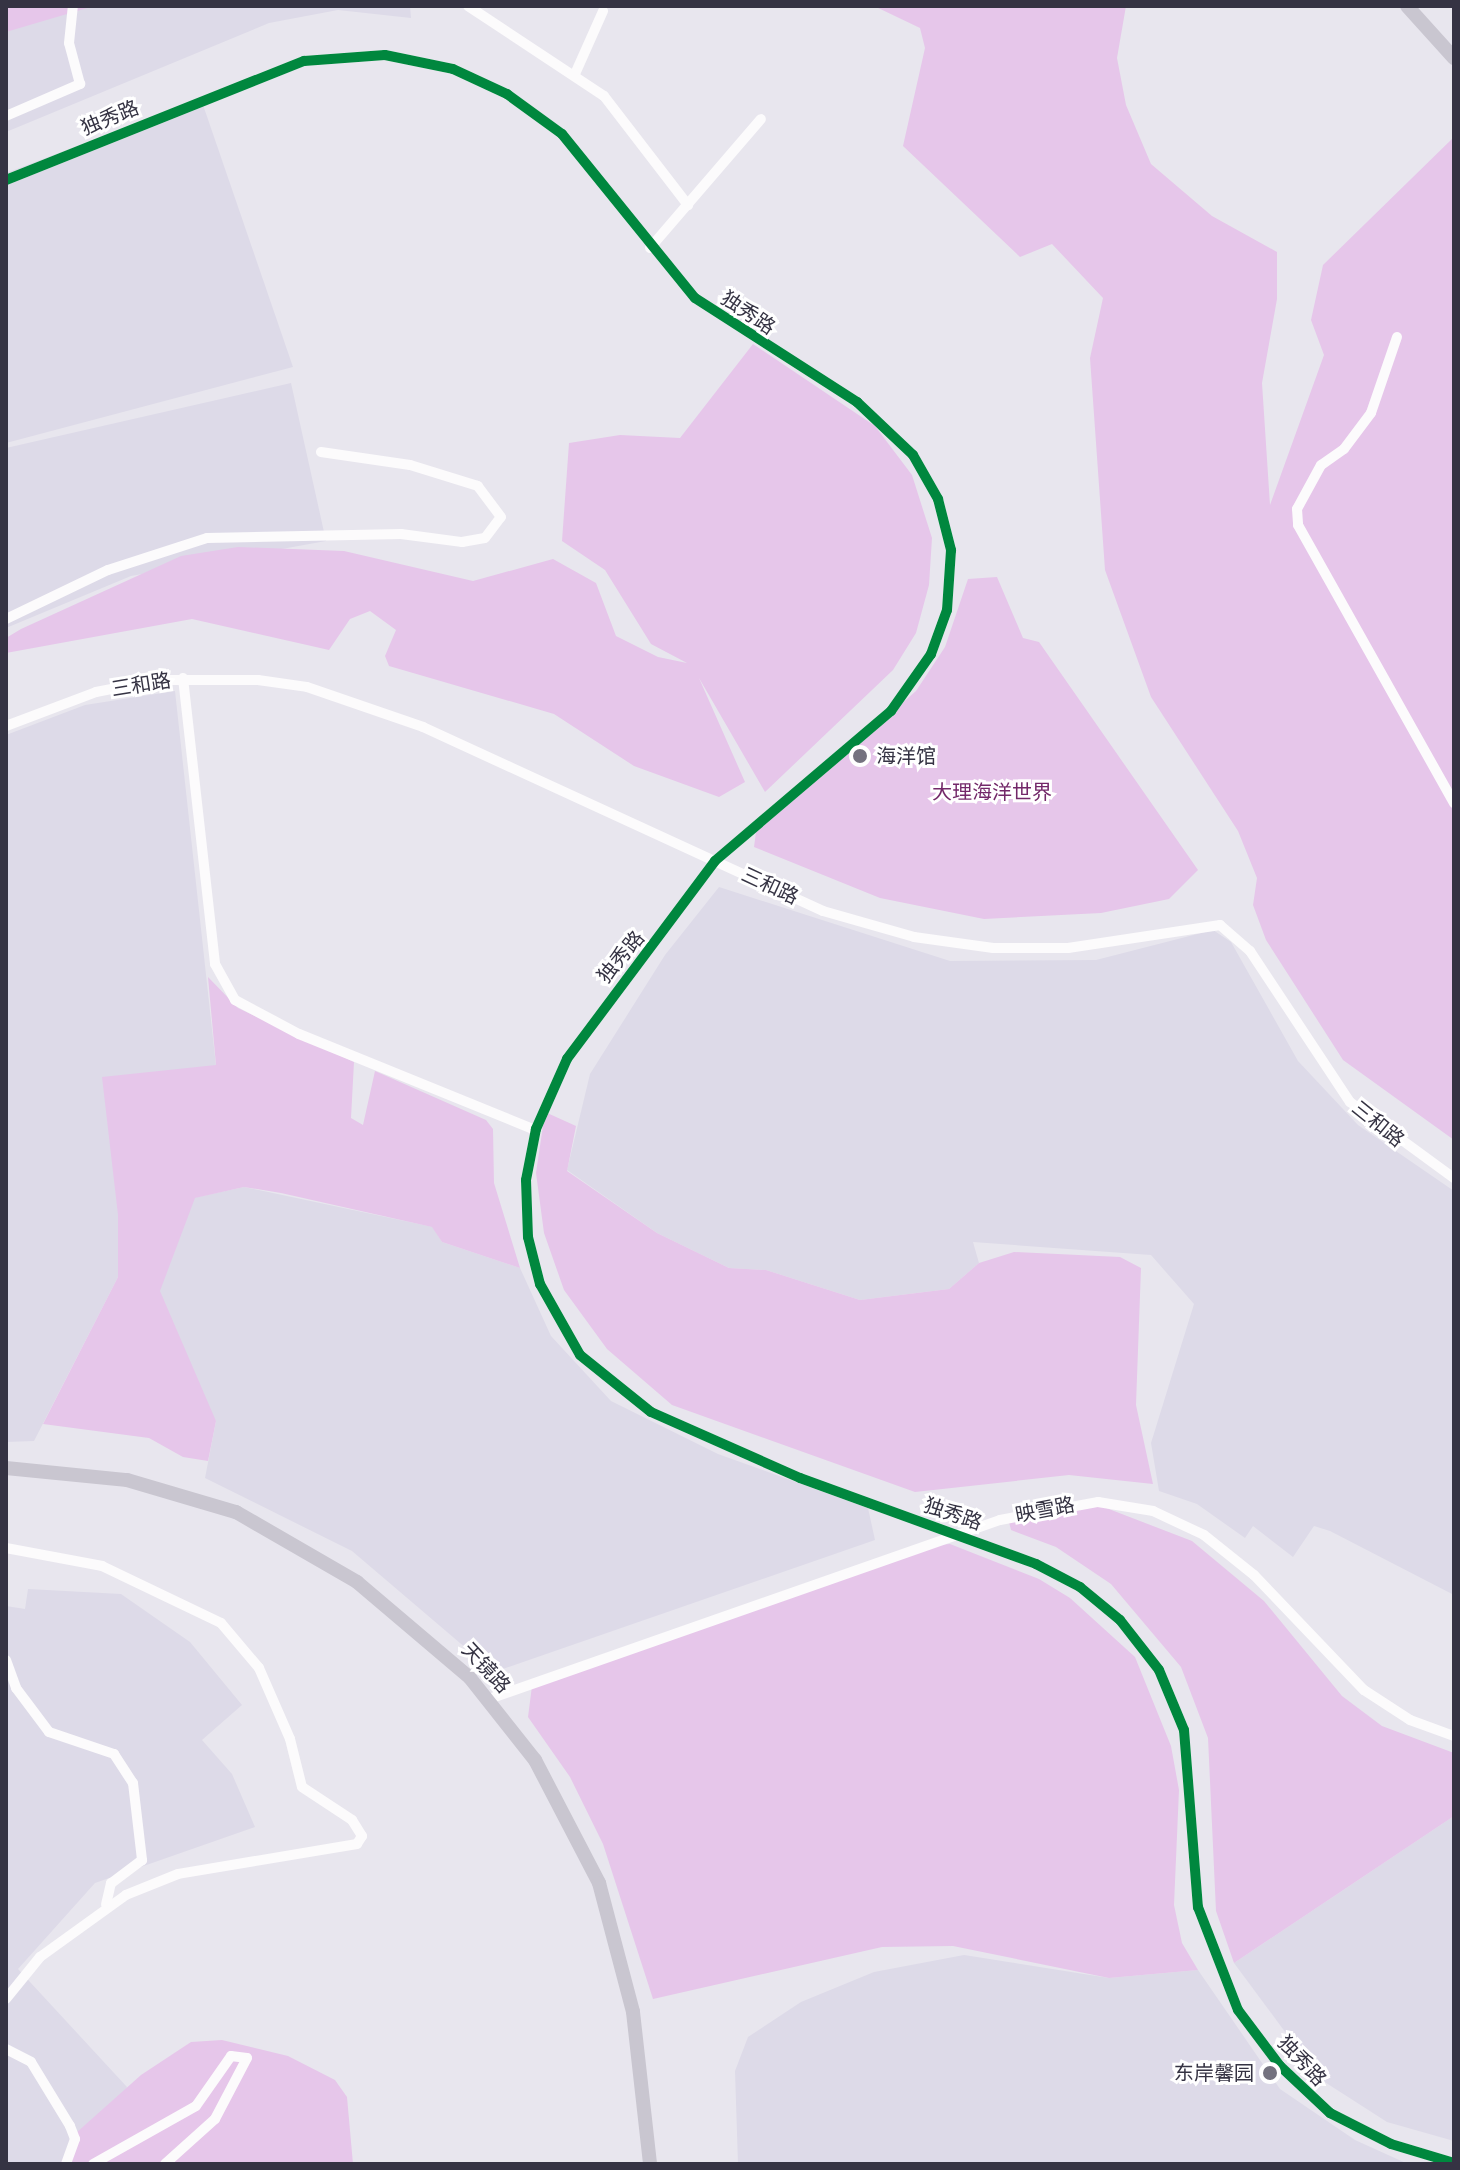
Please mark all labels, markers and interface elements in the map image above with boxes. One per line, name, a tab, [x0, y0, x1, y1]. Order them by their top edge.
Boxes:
street label: 独秀路	[78, 96, 142, 140]
street label: 独秀路	[716, 286, 780, 340]
street label: 三和路	[109, 668, 173, 702]
place label: 海洋馆	[876, 744, 936, 768]
marker: 海洋馆	[851, 747, 869, 765]
park label: 大理海洋世界	[932, 780, 1052, 804]
street label: 三和路	[738, 862, 802, 910]
street label: 独秀路	[593, 926, 649, 988]
street label: 三和路	[1347, 1096, 1409, 1152]
street label: 映雪路	[1013, 1492, 1077, 1528]
street label: 独秀路	[921, 1493, 985, 1535]
street label: 天镜路	[457, 1638, 515, 1698]
street label: 独秀路	[1273, 2031, 1331, 2091]
place label: 东岸馨园	[1174, 2061, 1254, 2085]
marker: 东岸馨园	[1261, 2064, 1279, 2082]

